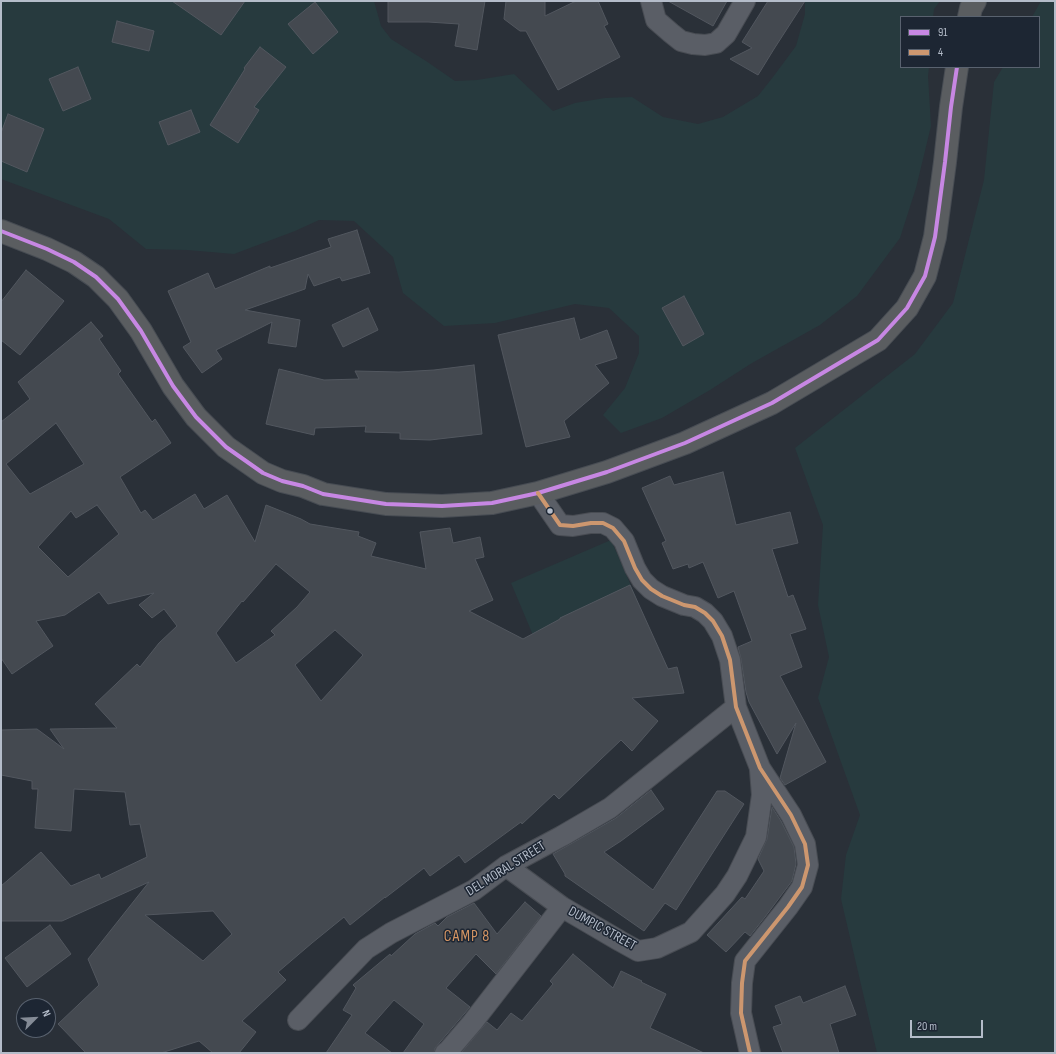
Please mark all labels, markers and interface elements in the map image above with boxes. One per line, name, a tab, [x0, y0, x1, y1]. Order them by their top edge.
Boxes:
legend	[900, 16, 1040, 68]
text: 91	[938, 25, 948, 40]
text: 4	[938, 45, 943, 60]
unlabelled marker	[545, 506, 555, 516]
street label: DEL MORAL STREET	[463, 838, 549, 900]
street label: DUMPIC STREET	[565, 903, 639, 955]
district label: CAMP 8	[444, 927, 490, 947]
north arrow	[16, 998, 56, 1038]
text: N	[39, 1008, 54, 1019]
scale bar	[912, 1012, 985, 1038]
text: 20 m	[917, 1019, 937, 1034]

